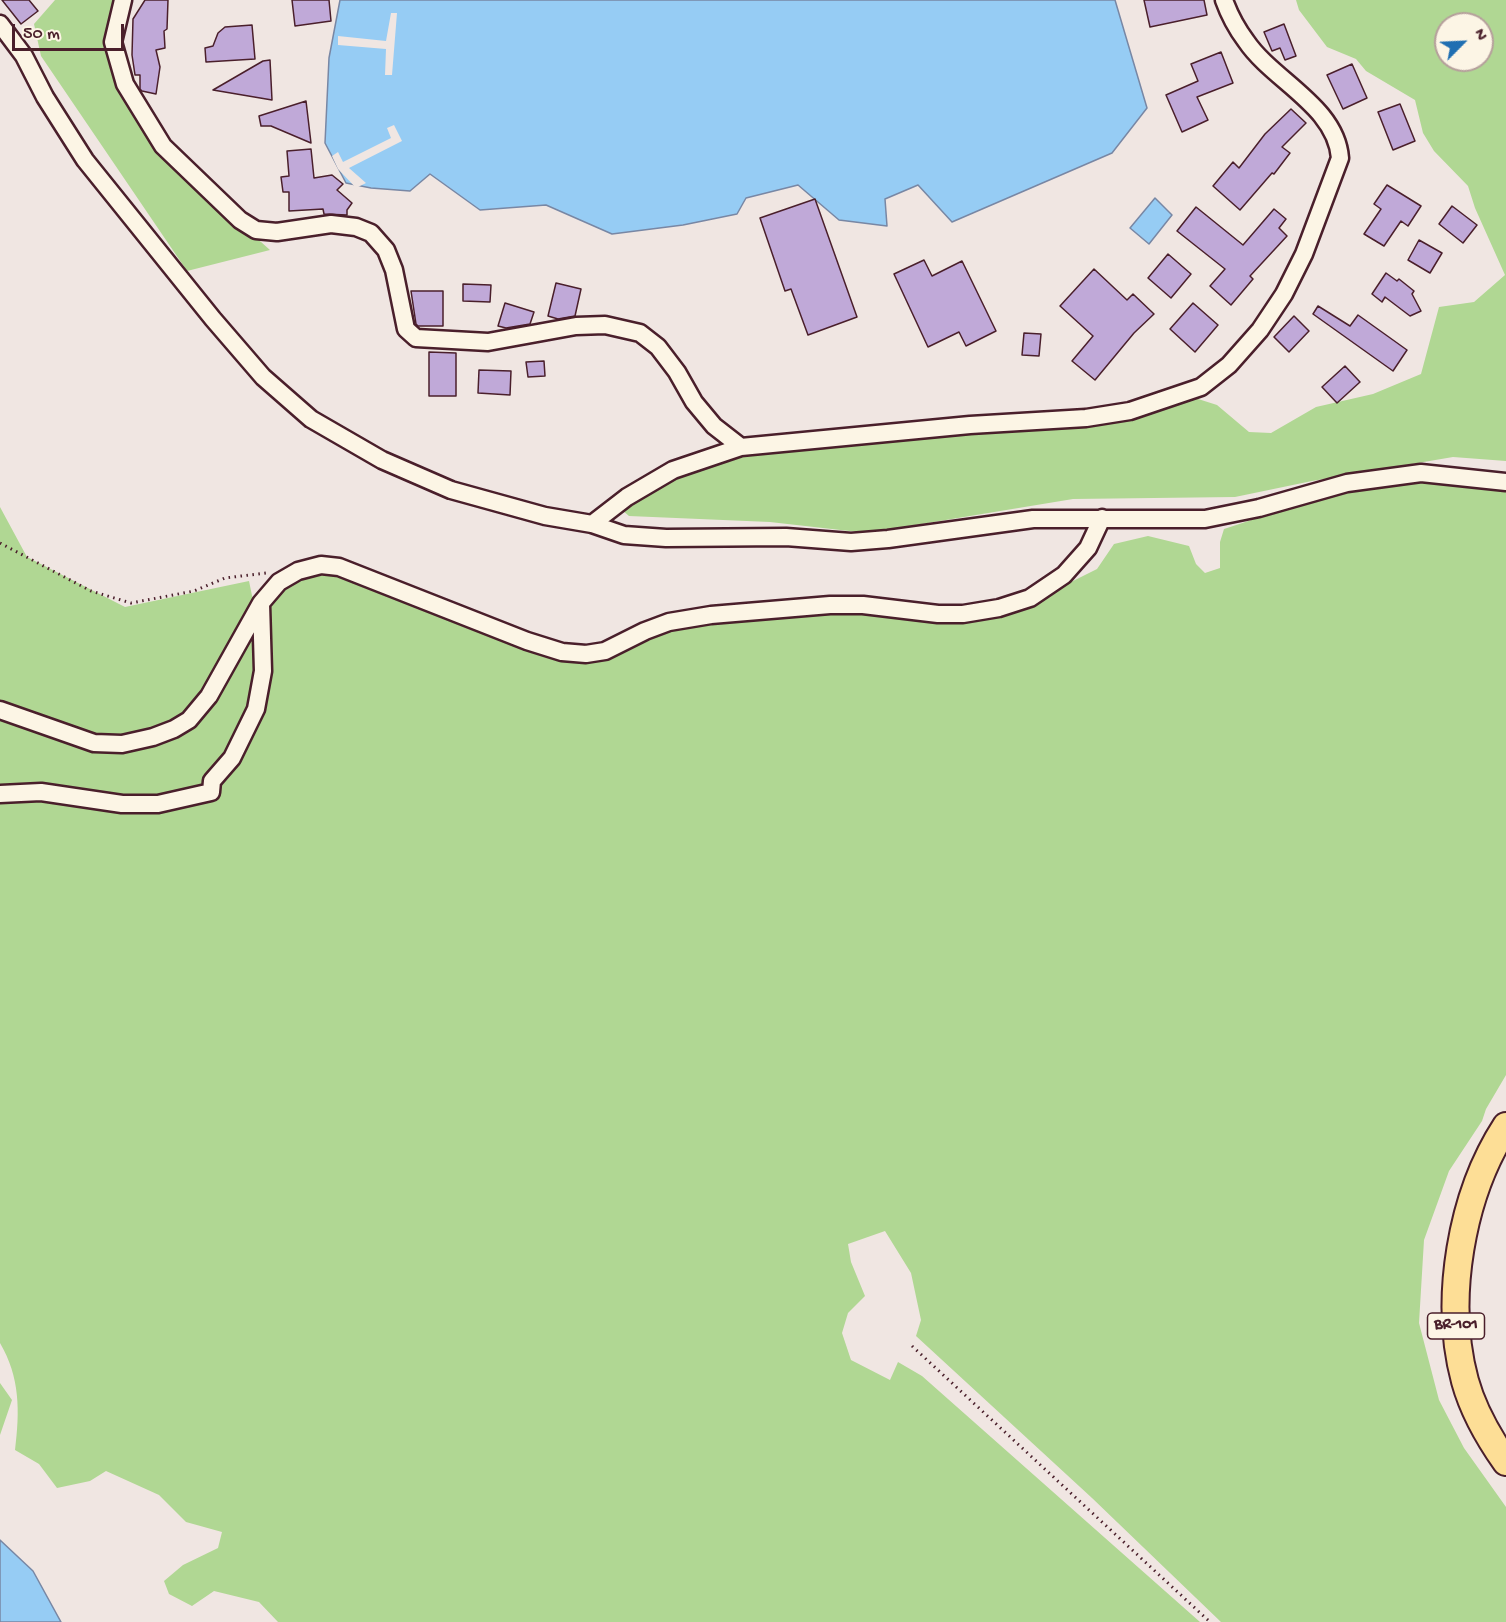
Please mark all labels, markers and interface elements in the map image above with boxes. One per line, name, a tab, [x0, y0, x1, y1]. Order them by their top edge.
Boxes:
scale bar	[15, 12, 128, 50]
north arrow	[1434, 12, 1494, 72]
text: 50 m	[23, 24, 60, 45]
text: N	[1468, 27, 1490, 44]
road number: BR-101	[1428, 1313, 1484, 1339]

